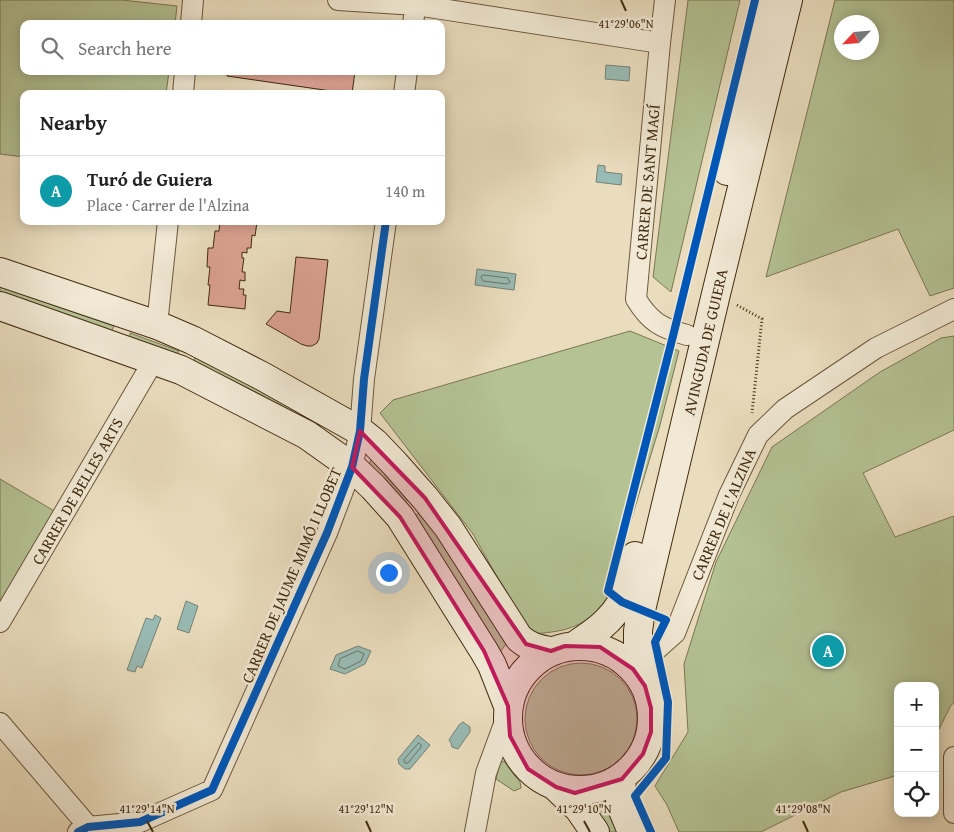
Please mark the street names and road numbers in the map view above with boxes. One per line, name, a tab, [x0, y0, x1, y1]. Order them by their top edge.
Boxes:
street label: CARRER DE SANT MAGÍ	[628, 102, 666, 261]
street label: AVINGUDA DE GUIERA	[676, 266, 734, 418]
street label: CARRER DE BELLES ARTS	[25, 413, 129, 569]
street label: CARRER DE L'ALZINA	[684, 444, 762, 584]
street label: CARRER DE JAUME MIMÓ I LLOBET	[235, 463, 347, 687]

